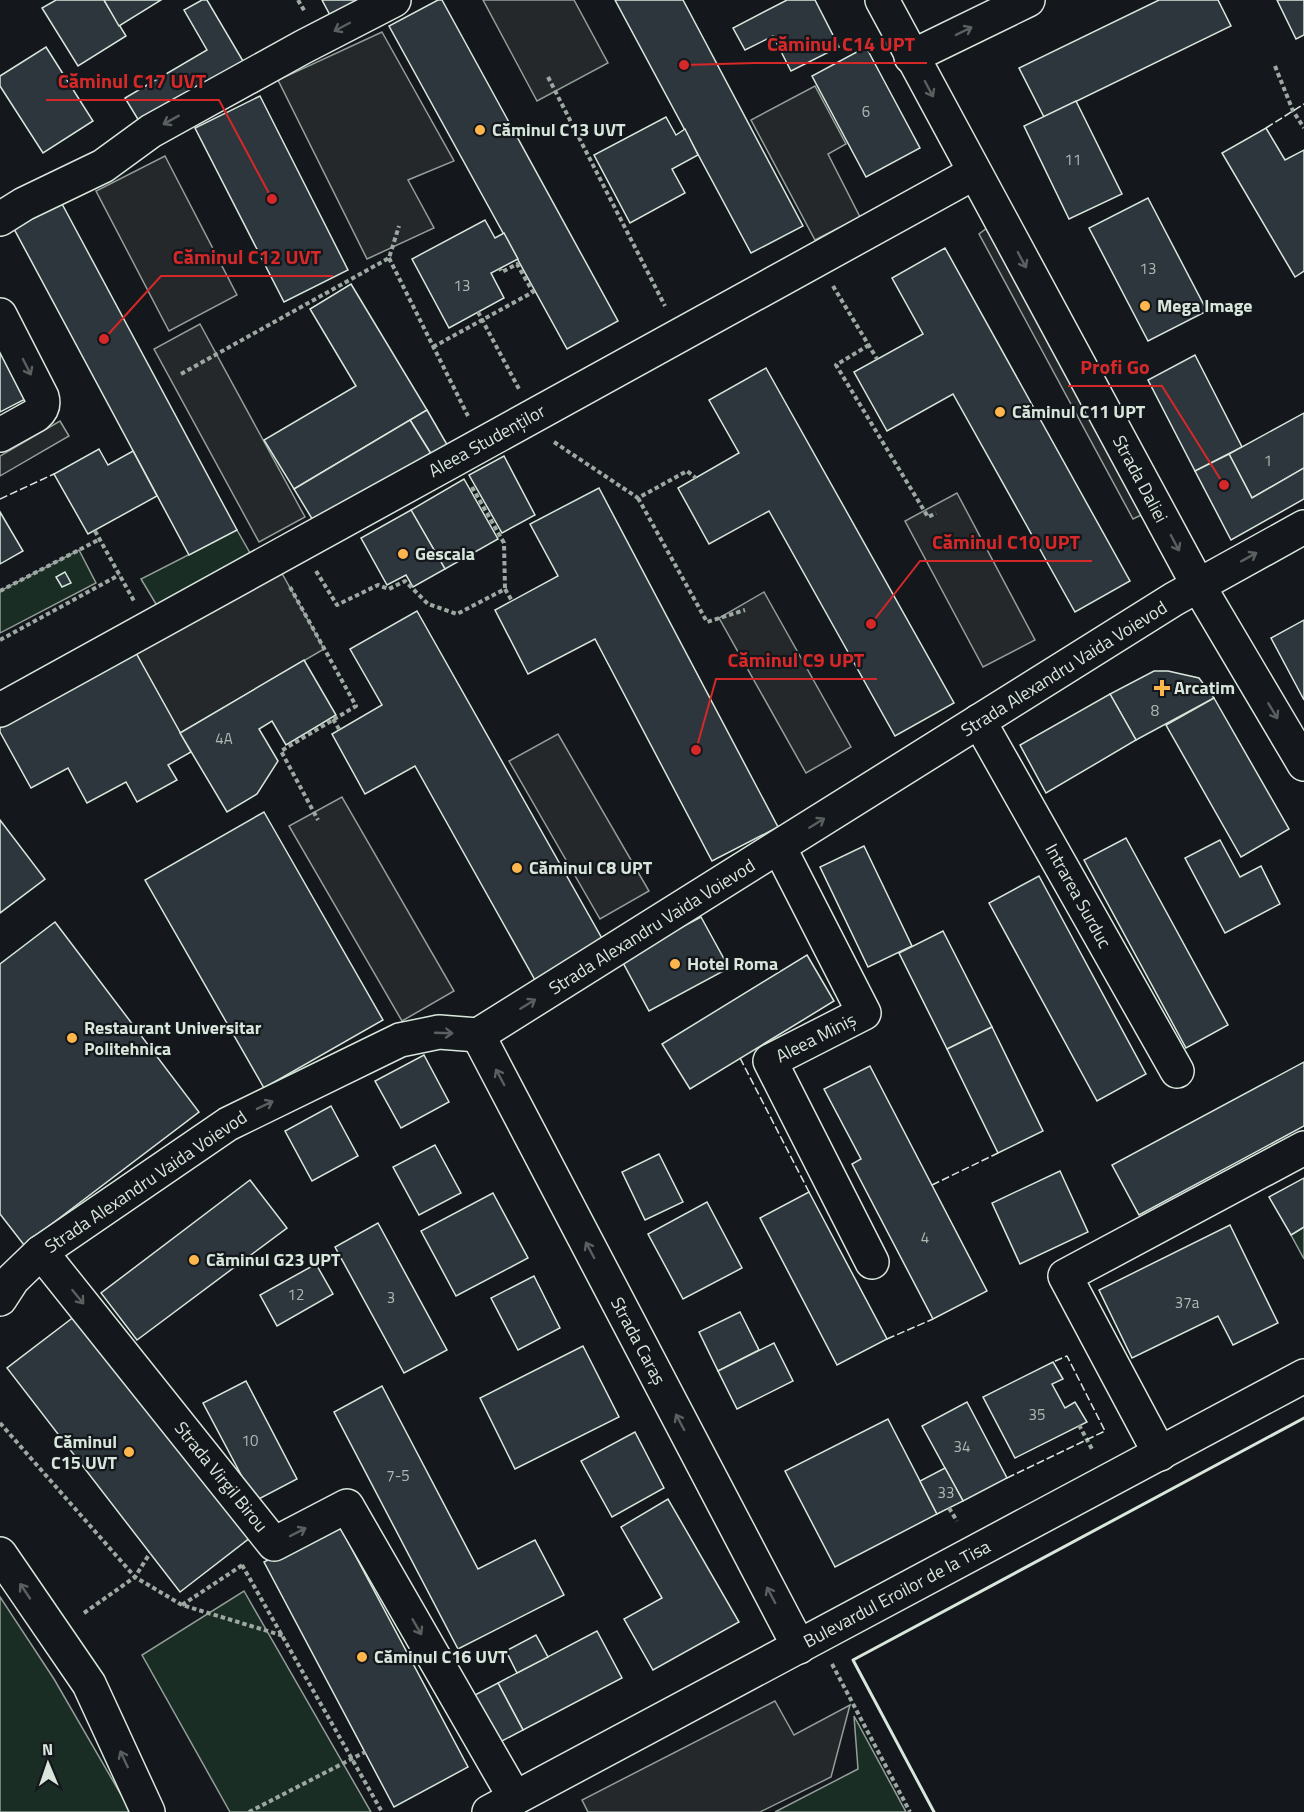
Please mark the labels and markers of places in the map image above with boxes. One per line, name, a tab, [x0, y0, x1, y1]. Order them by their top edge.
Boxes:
callout: Căminul C14 UPT	[755, 25, 927, 63]
callout: Căminul C17 UVT	[46, 62, 219, 100]
place label: Căminul C13 UVT	[492, 116, 626, 143]
marker: Căminul C13 UVT	[473, 123, 487, 137]
callout: Căminul C12 UVT	[161, 238, 333, 276]
place label: Mega Image	[1157, 292, 1253, 319]
marker: Mega Image	[1138, 299, 1152, 313]
callout: Profi Go	[1068, 348, 1162, 386]
place label: Căminul C11 UPT	[1012, 398, 1146, 425]
marker: Căminul C11 UPT	[993, 405, 1007, 419]
callout: Căminul C10 UPT	[920, 523, 1092, 561]
place label: Gescala	[415, 540, 475, 567]
marker: Gescala	[396, 547, 410, 561]
callout: Căminul C9 UPT	[716, 641, 877, 679]
place label: Arcatim	[1174, 674, 1235, 701]
marker: Arcatim	[1155, 681, 1169, 695]
place label: Căminul C8 UPT	[529, 854, 653, 881]
marker: Căminul C8 UPT	[510, 861, 524, 875]
place label: Hotel Roma	[687, 950, 778, 977]
marker: Hotel Roma	[668, 957, 682, 971]
place label: Restaurant Universitar Politehnica	[84, 1014, 262, 1062]
marker: Restaurant Universitar Politehnica	[65, 1031, 79, 1045]
place label: Căminul G23 UPT	[206, 1246, 341, 1273]
marker: Căminul G23 UPT	[187, 1253, 201, 1267]
place label: Căminul C15 UVT	[51, 1428, 118, 1476]
marker: Căminul C15 UVT	[122, 1445, 136, 1459]
place label: Căminul C16 UVT	[374, 1643, 508, 1670]
marker: Căminul C16 UVT	[355, 1650, 369, 1664]

